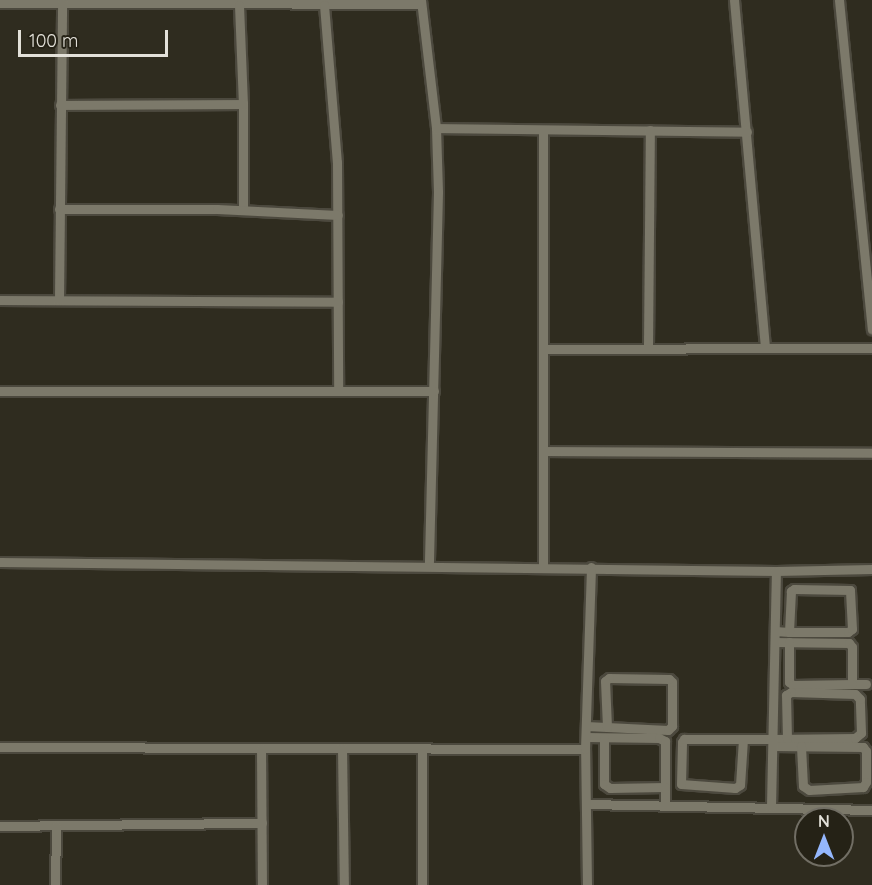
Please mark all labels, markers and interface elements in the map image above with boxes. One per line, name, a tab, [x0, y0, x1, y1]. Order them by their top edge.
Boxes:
scale bar	[21, 18, 171, 56]
text: 100 m	[29, 29, 78, 52]
north arrow	[794, 807, 854, 867]
text: N	[818, 811, 830, 831]

